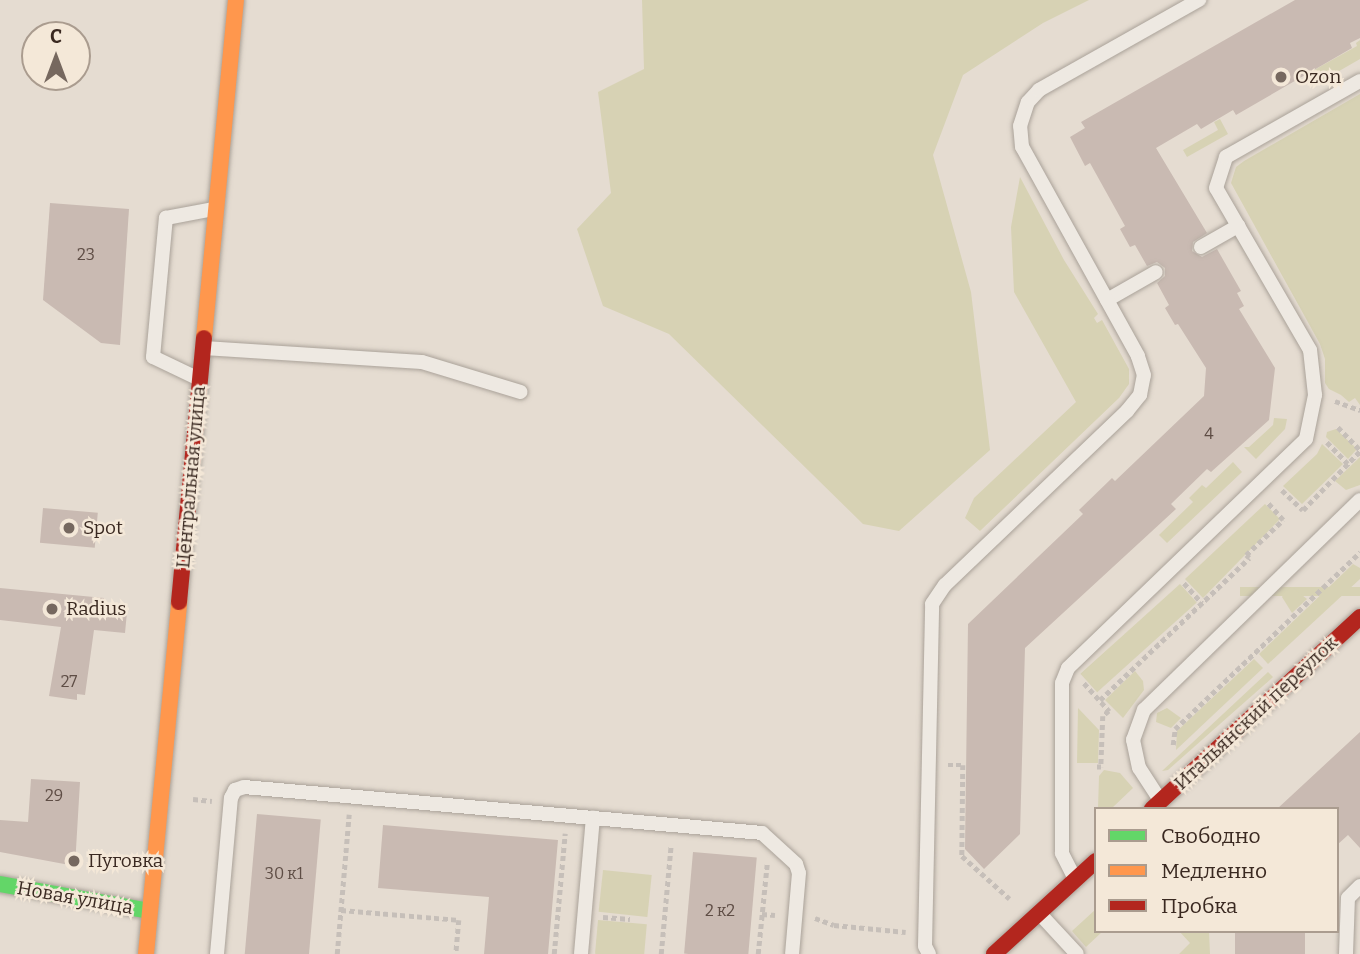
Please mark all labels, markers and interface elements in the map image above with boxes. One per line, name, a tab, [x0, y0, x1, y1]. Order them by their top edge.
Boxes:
north arrow	[21, 21, 91, 91]
text: С	[50, 25, 62, 48]
place label: Ozon	[1295, 66, 1341, 88]
marker: Ozon	[1273, 69, 1289, 85]
house number: 23	[77, 245, 95, 265]
street label: Центральная улица	[172, 385, 210, 569]
house number: 4	[1204, 424, 1214, 444]
place label: Spot	[83, 517, 123, 539]
marker: Spot	[61, 520, 77, 536]
place label: Radius	[66, 598, 126, 620]
marker: Radius	[44, 601, 60, 617]
street label: Итальянский переулок	[1170, 631, 1342, 795]
house number: 27	[61, 672, 77, 692]
house number: 29	[45, 786, 63, 806]
legend	[1094, 807, 1339, 933]
text: Свободно	[1161, 823, 1261, 849]
place label: Пуговка	[88, 850, 163, 872]
marker: Пуговка	[66, 853, 82, 869]
text: Медленно	[1161, 858, 1267, 884]
house number: 30 к1	[265, 864, 303, 884]
street label: Новая улица	[15, 877, 135, 919]
text: Пробка	[1161, 893, 1238, 919]
house number: 2 к2	[705, 901, 735, 921]

